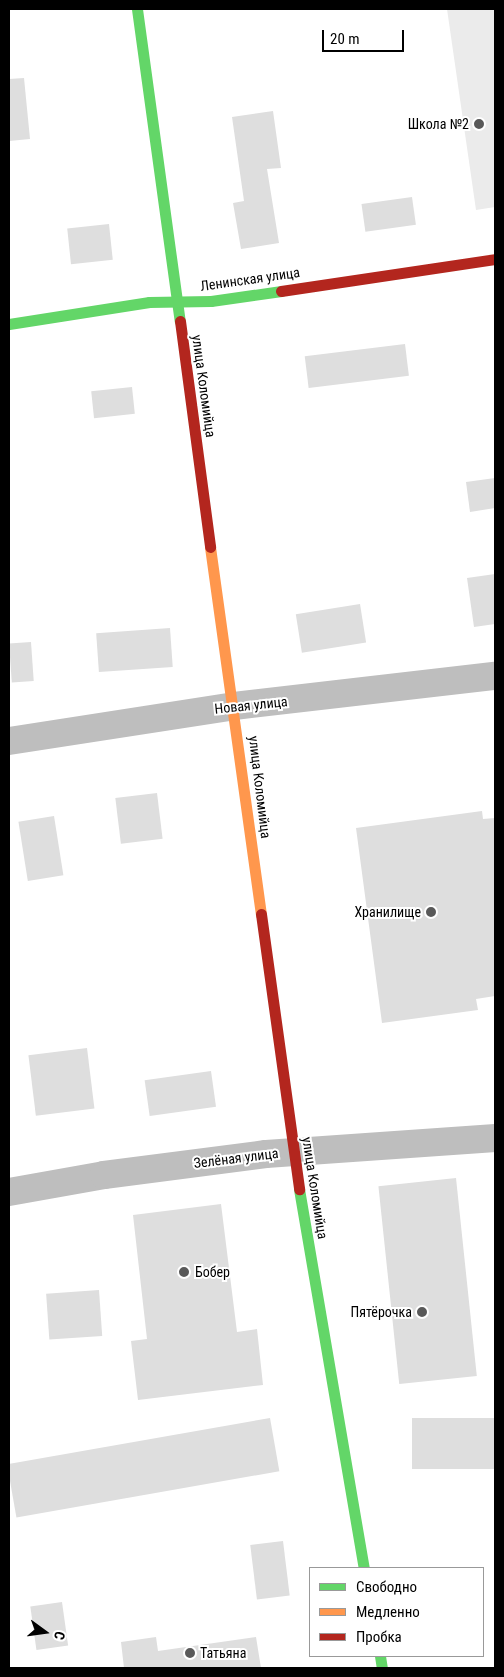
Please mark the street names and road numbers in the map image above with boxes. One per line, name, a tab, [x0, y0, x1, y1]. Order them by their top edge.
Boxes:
street label: Ленинская улица	[199, 264, 301, 294]
street label: улица Коломийца	[189, 334, 219, 438]
street label: Новая улица	[214, 693, 288, 717]
street label: улица Коломийца	[245, 735, 275, 839]
street label: улица Коломийца	[299, 1136, 331, 1240]
street label: Зелёная улица	[193, 1144, 279, 1172]

